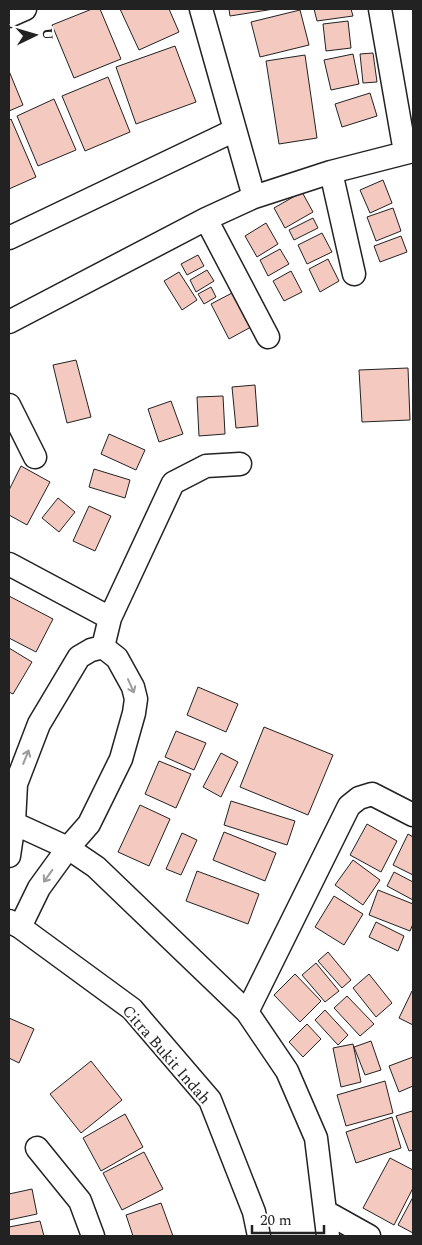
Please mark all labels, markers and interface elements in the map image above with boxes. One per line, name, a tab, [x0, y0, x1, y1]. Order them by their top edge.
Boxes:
north arrow	[10, 10, 60, 60]
text: U	[36, 27, 58, 41]
one-way arrow	[127, 678, 137, 693]
one-way arrow	[22, 750, 31, 765]
one-way arrow	[42, 869, 53, 882]
street label: Citra Bukit Indah	[116, 1000, 216, 1110]
scale bar	[252, 1202, 324, 1234]
text: 20 m	[260, 1209, 292, 1232]

